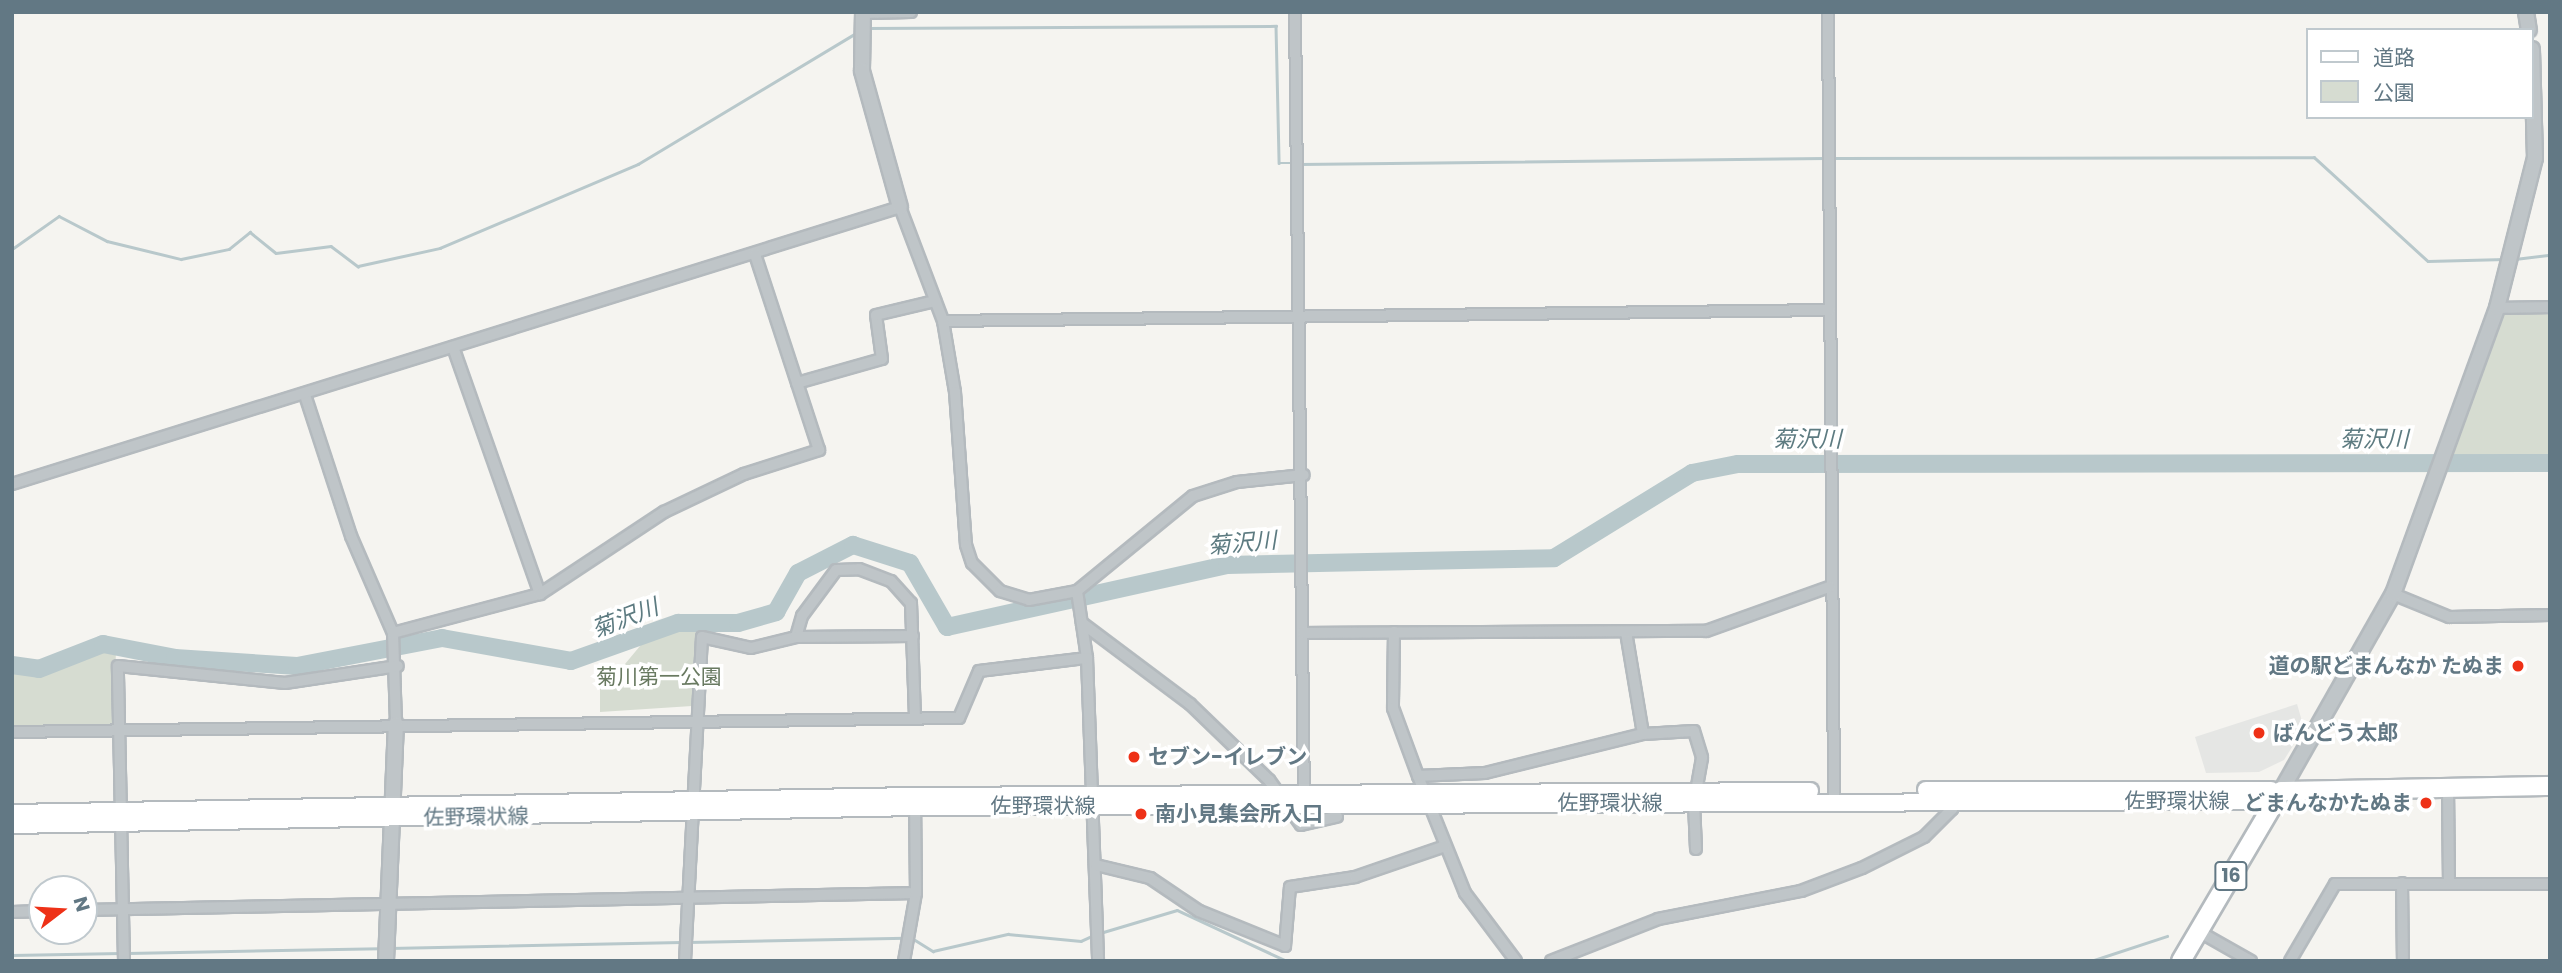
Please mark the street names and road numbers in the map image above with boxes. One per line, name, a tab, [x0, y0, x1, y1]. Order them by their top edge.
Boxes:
street label: 佐野環状線	[2125, 788, 2229, 814]
street label: 佐野環状線	[1558, 790, 1662, 816]
street label: 佐野環状線	[991, 793, 1095, 819]
street label: 佐野環状線	[423, 803, 529, 831]
road number: 16	[2214, 860, 2248, 891]

